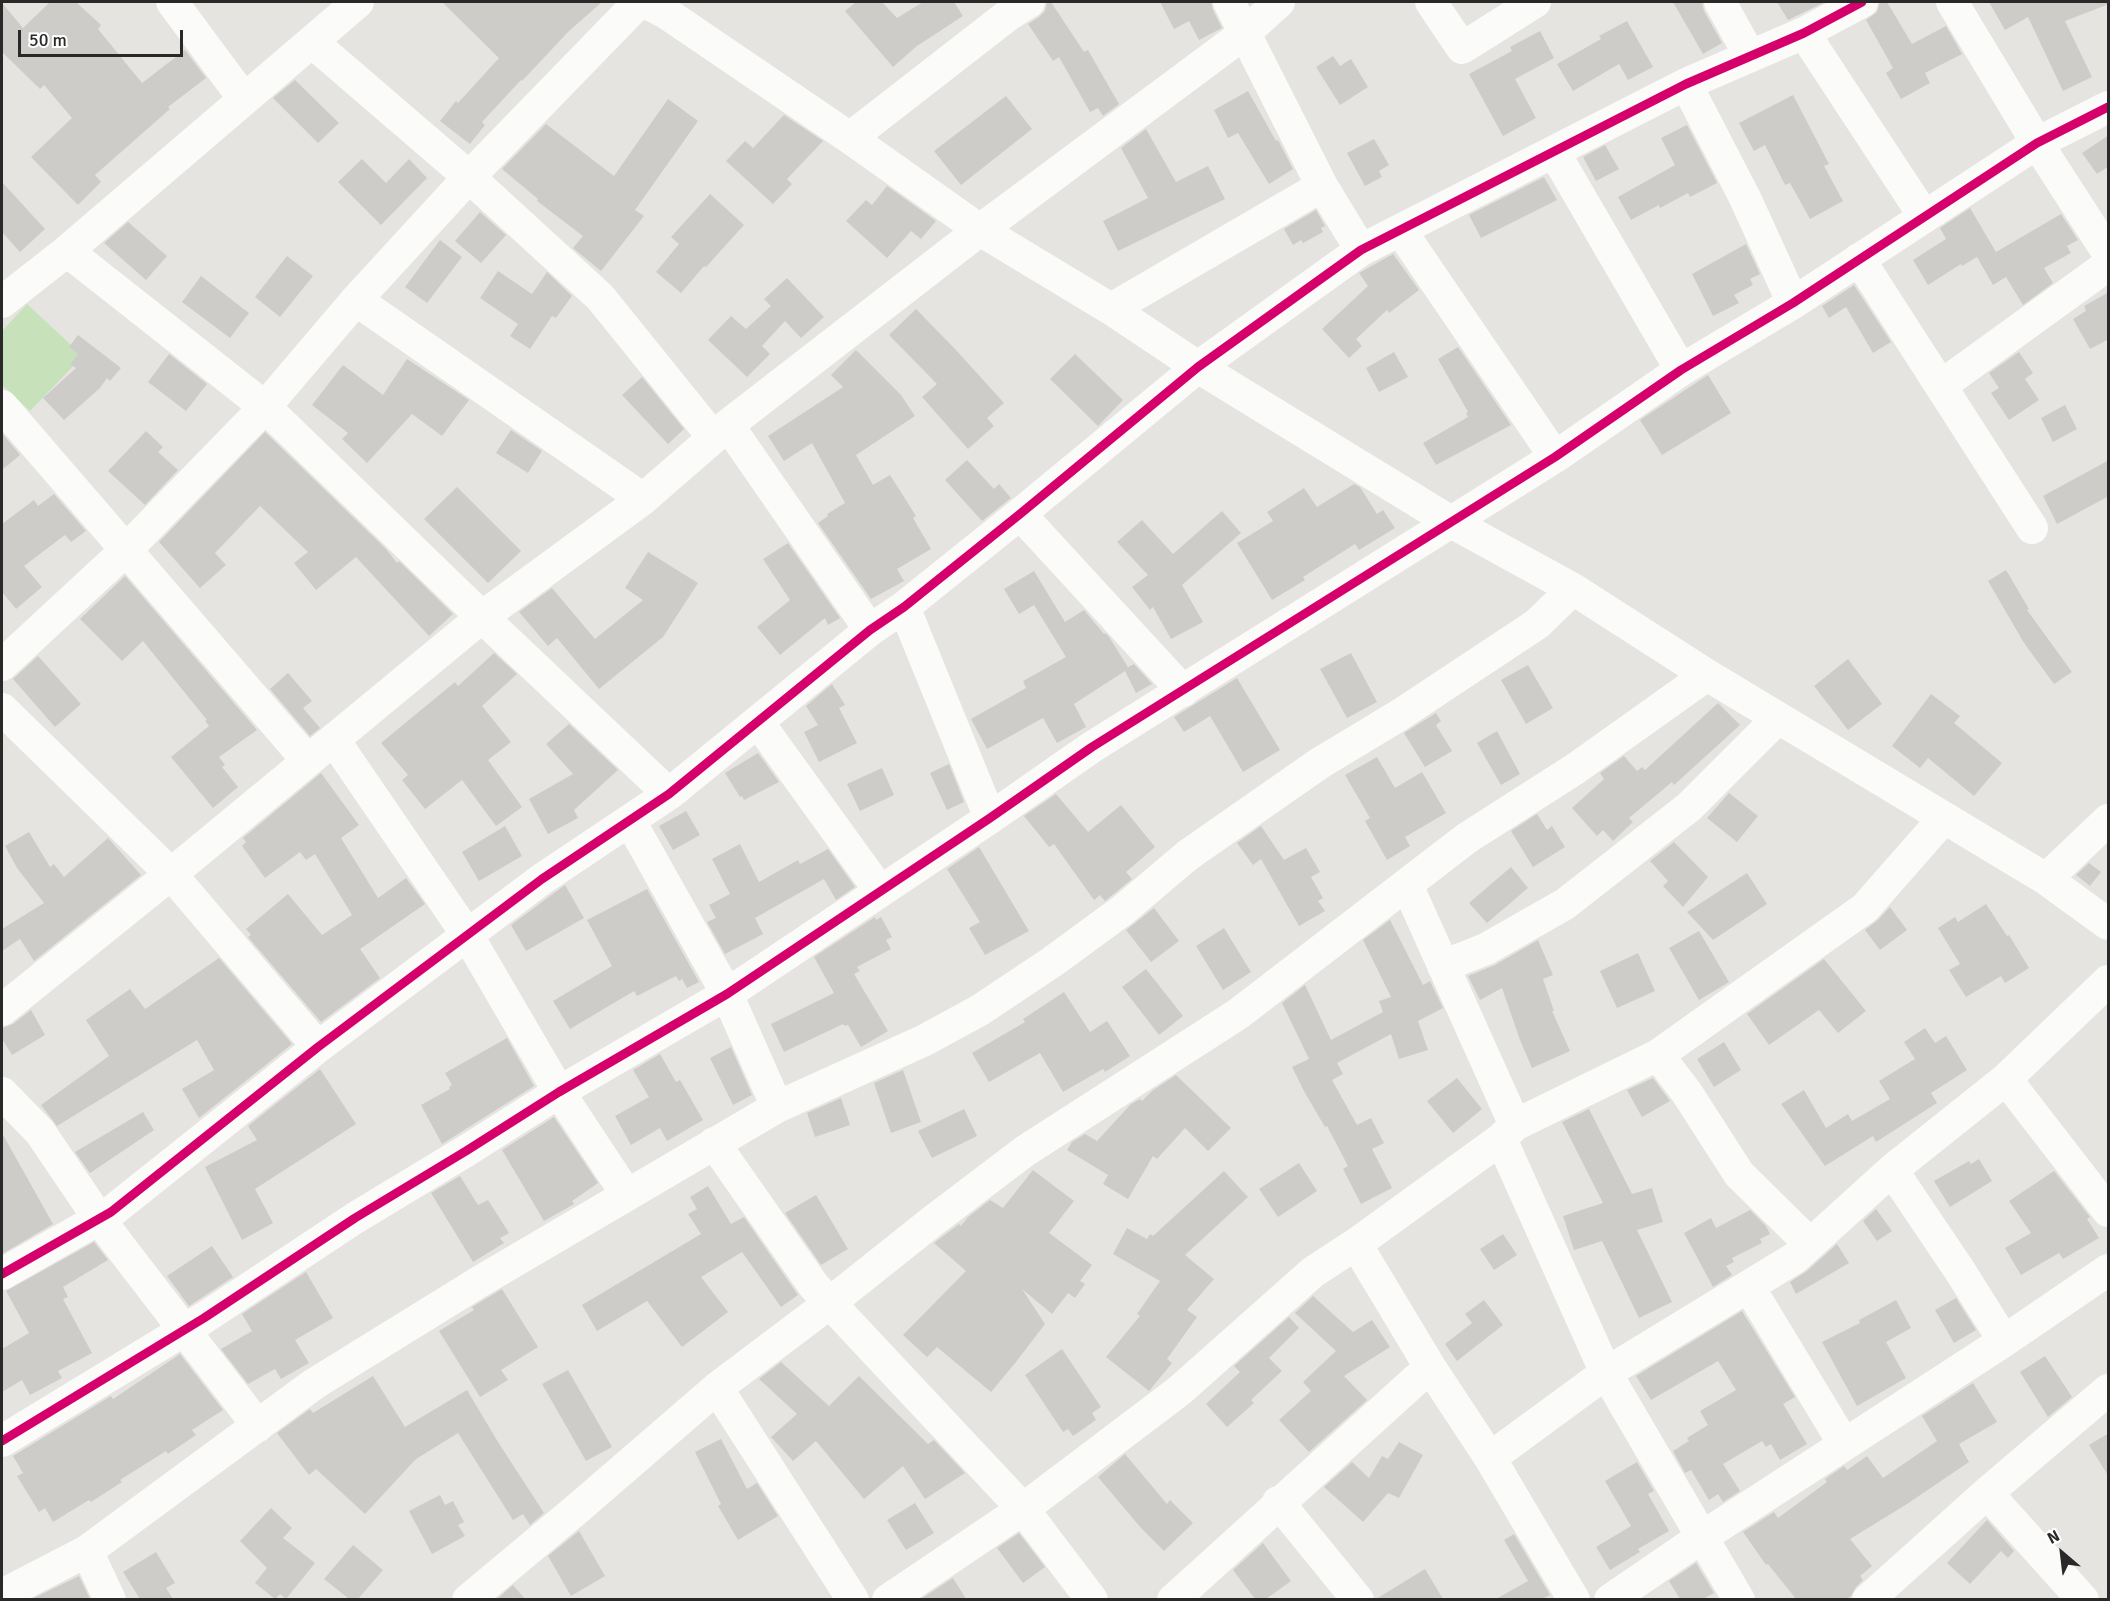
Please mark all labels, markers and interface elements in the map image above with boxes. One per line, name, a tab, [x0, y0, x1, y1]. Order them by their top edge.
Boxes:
scale bar	[21, 18, 186, 56]
text: 50 m	[29, 29, 67, 51]
north arrow	[2032, 1523, 2092, 1583]
text: N	[2044, 1526, 2063, 1549]

